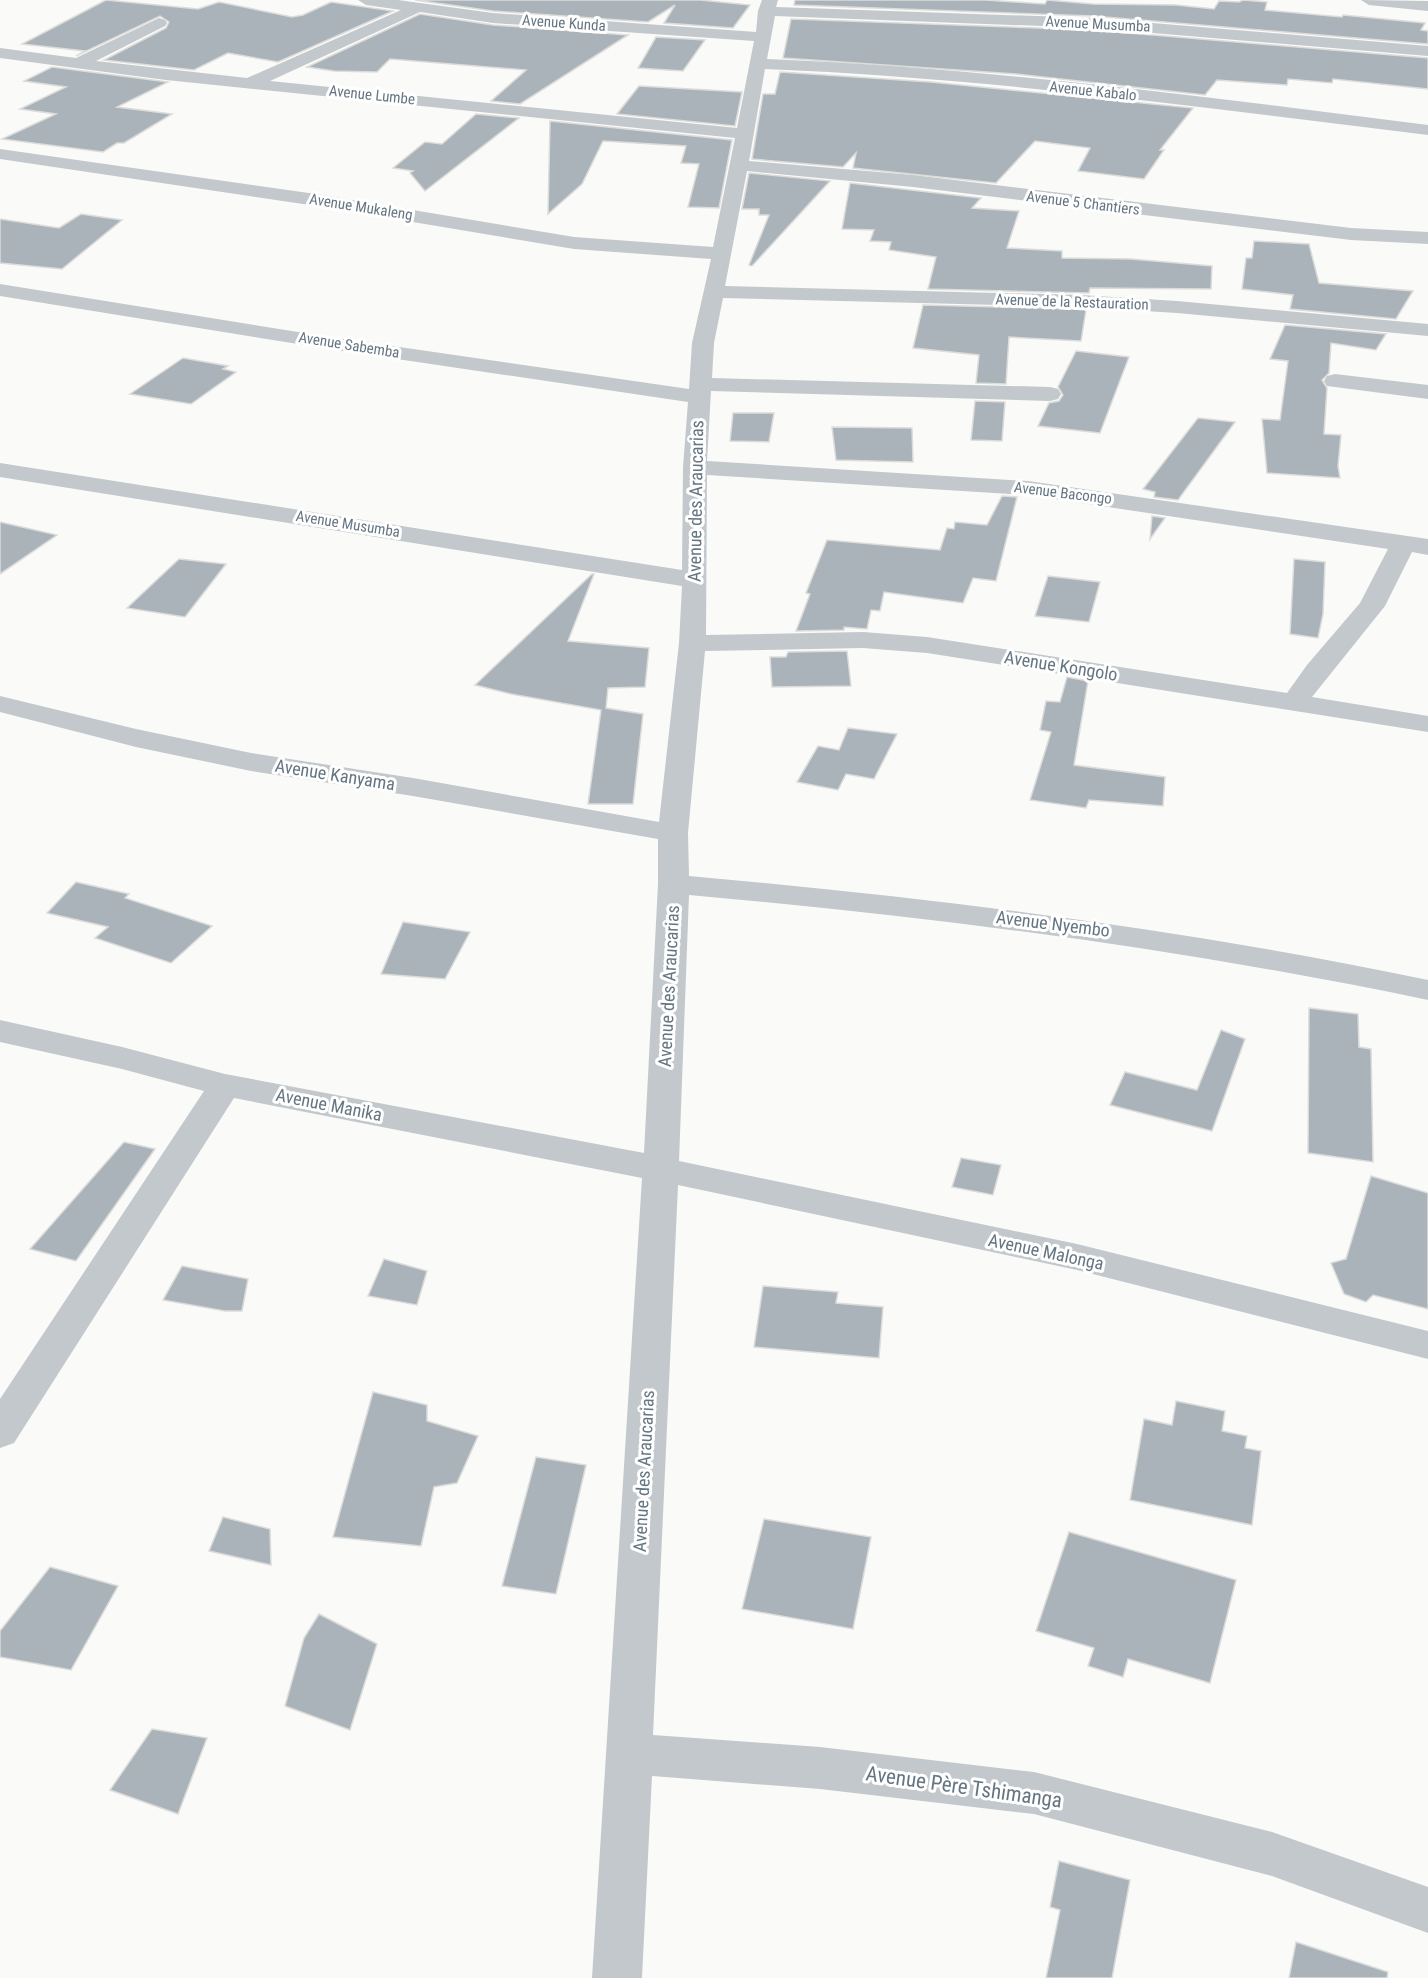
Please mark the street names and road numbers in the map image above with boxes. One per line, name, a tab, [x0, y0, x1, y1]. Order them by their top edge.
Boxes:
street label: Avenue Kunda	[522, 11, 606, 35]
street label: Avenue Musumba	[1045, 12, 1151, 36]
street label: Avenue Kabalo	[1049, 77, 1137, 105]
street label: Avenue Lumbe	[328, 82, 416, 108]
street label: Avenue 5 Chantiers	[1025, 187, 1141, 219]
street label: Avenue Mukaleng	[308, 190, 414, 224]
street label: Avenue de la Restauration	[995, 290, 1149, 314]
street label: Avenue Sabemba	[297, 328, 401, 362]
street label: Avenue des Araucarias	[684, 420, 707, 582]
street label: Avenue Bacongo	[1013, 478, 1113, 508]
street label: Avenue Musumba	[295, 507, 401, 541]
street label: Avenue Kongolo	[1003, 646, 1119, 685]
street label: Avenue Kanyama	[274, 755, 397, 794]
street label: Avenue des Araucarias	[654, 905, 683, 1067]
street label: Avenue Nyembo	[995, 906, 1111, 941]
street label: Avenue Manika	[274, 1084, 384, 1125]
street label: Avenue Malonga	[986, 1229, 1106, 1274]
street label: Avenue des Araucarias	[629, 1390, 658, 1552]
street label: Avenue Père Tshimanga	[864, 1761, 1064, 1813]

